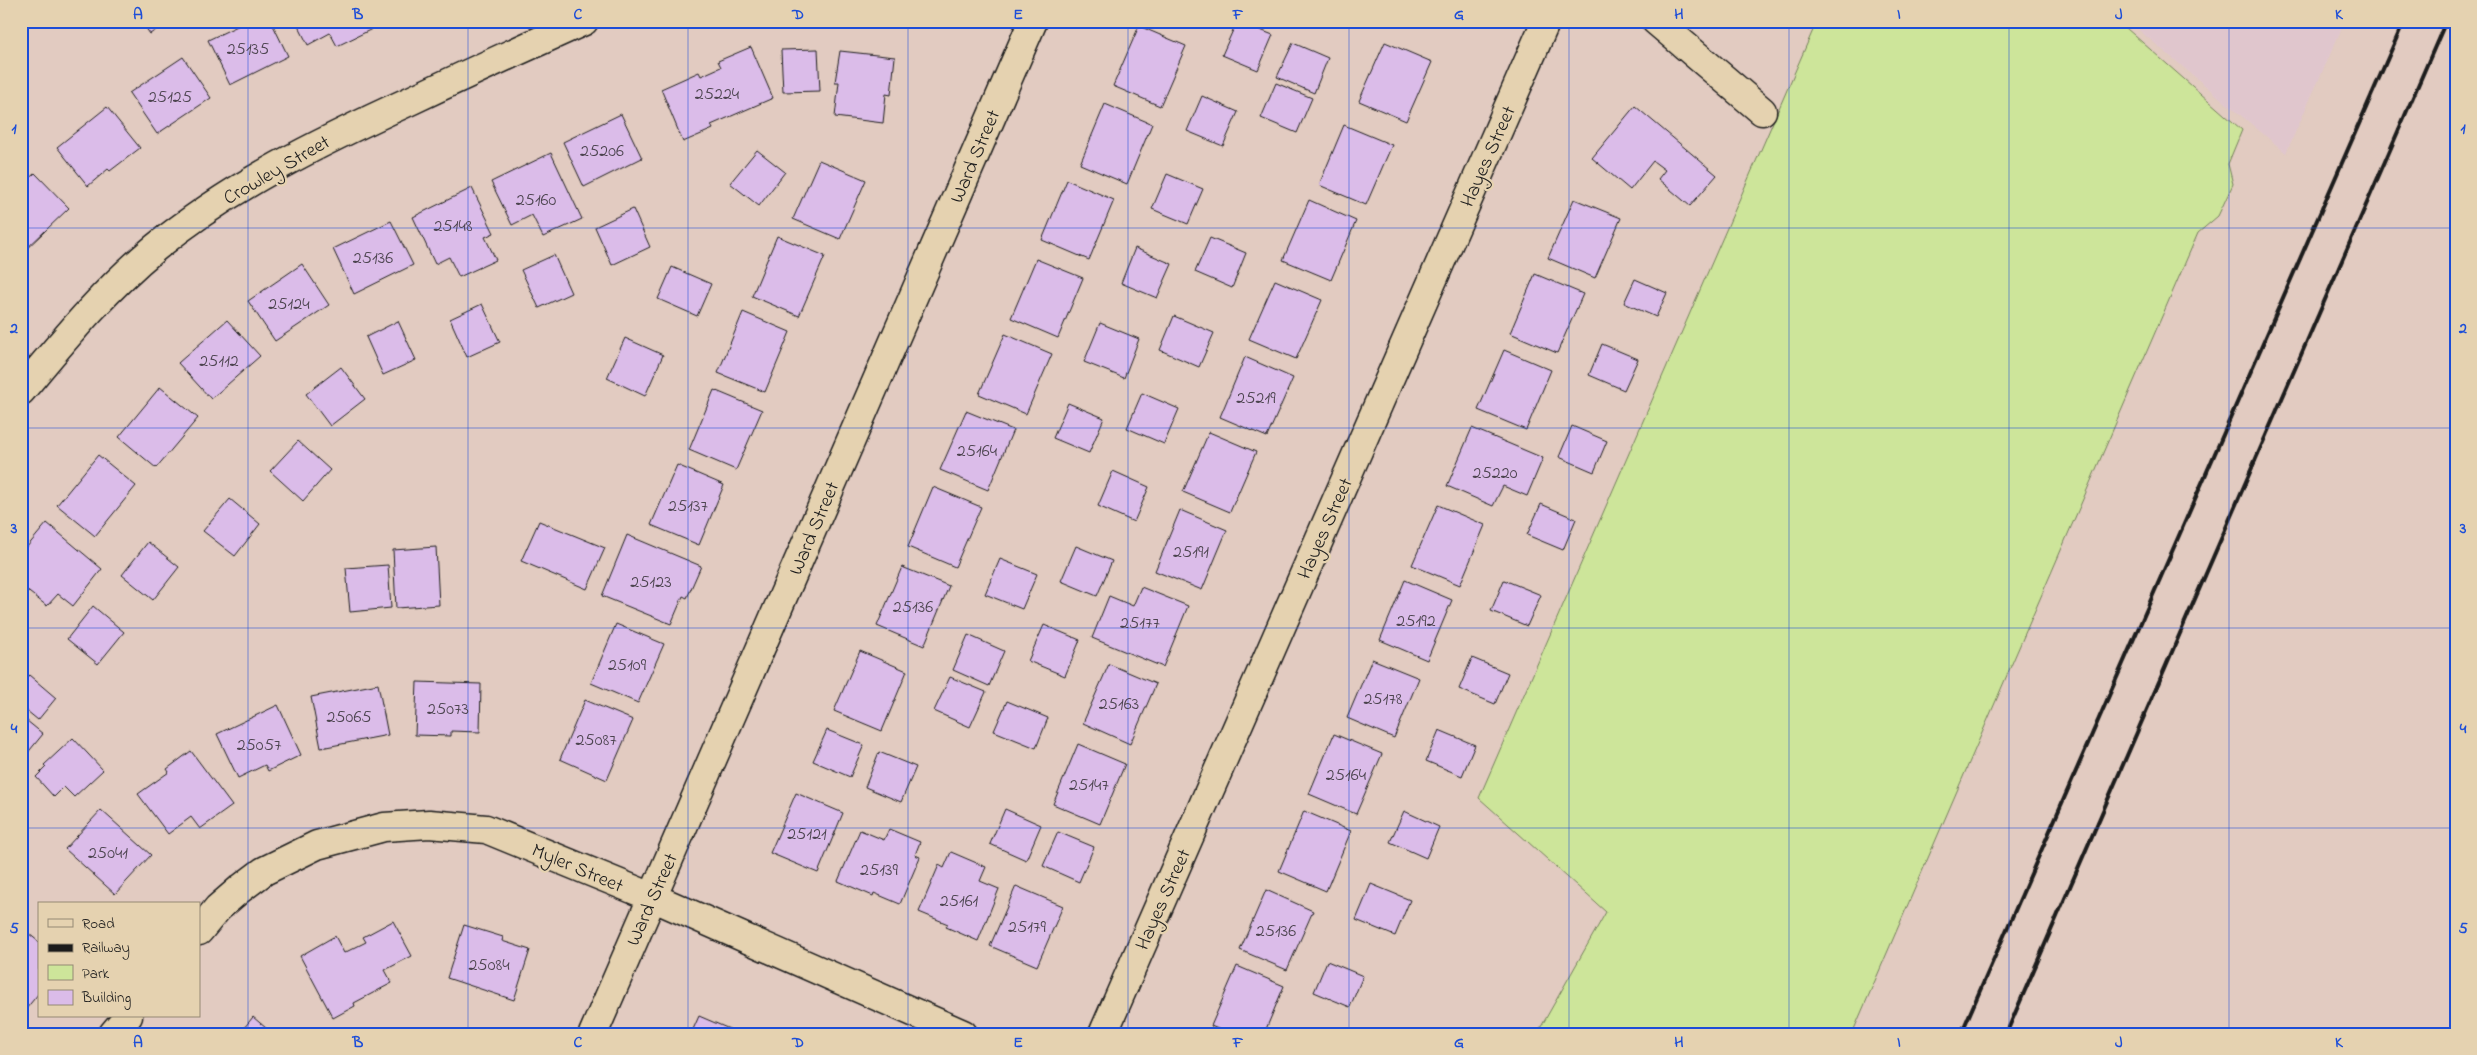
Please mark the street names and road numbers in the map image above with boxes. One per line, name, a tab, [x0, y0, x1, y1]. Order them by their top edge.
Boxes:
street label: Hayes Street	[1454, 102, 1525, 212]
street label: Ward Street	[944, 105, 1009, 208]
street label: Crowley Street	[218, 129, 336, 214]
street label: Hayes Street	[1291, 474, 1362, 584]
street label: Ward Street	[783, 477, 848, 580]
street label: Myler Street	[527, 837, 628, 902]
street label: Hayes Street	[1129, 845, 1200, 955]
street label: Ward Street	[620, 849, 687, 951]

